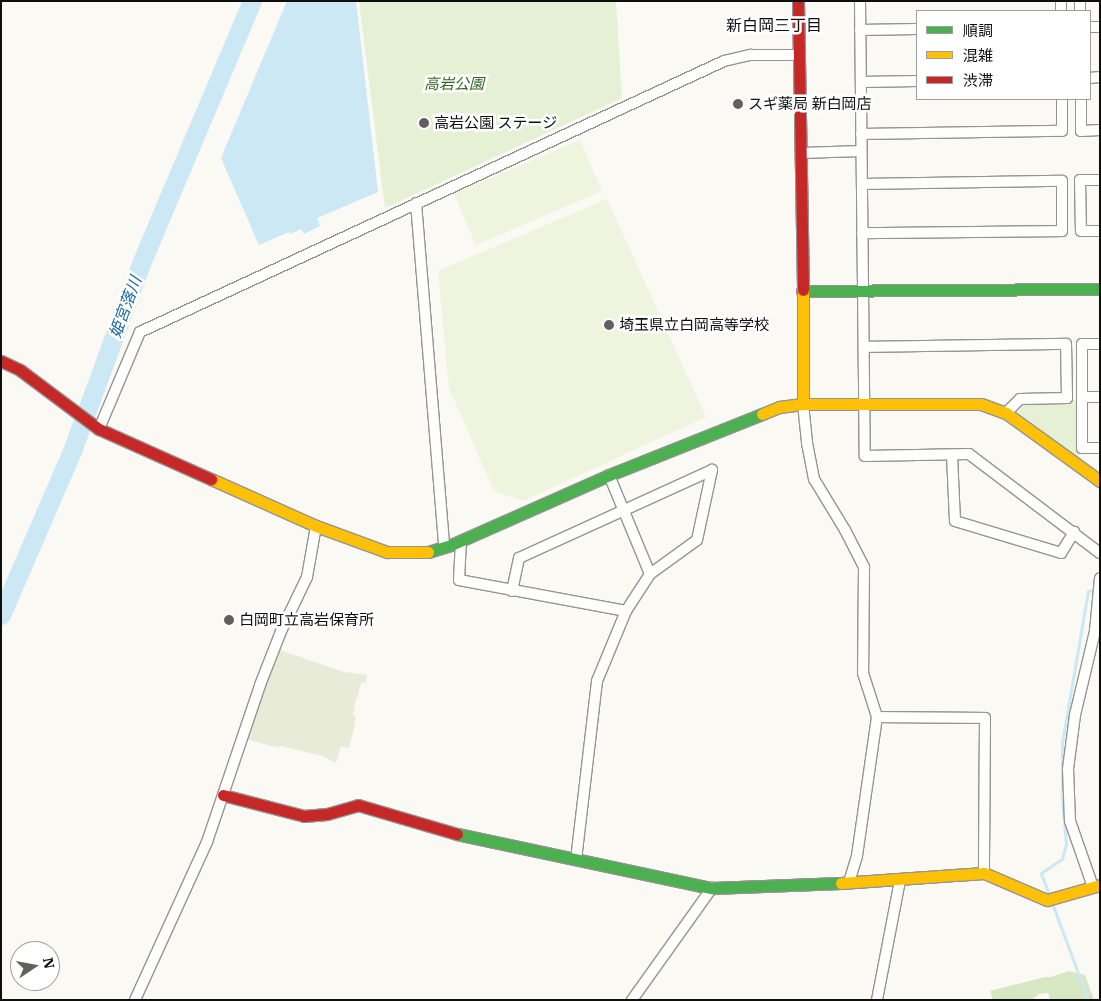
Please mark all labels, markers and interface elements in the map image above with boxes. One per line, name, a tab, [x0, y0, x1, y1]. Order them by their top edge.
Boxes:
legend	[916, 10, 1091, 100]
district label: 新白岡三丁目	[726, 15, 822, 35]
text: 順調	[963, 21, 993, 40]
text: 混雑	[963, 46, 993, 65]
text: 渋滞	[963, 71, 993, 90]
park label: 高岩公園	[424, 75, 484, 93]
place label: スギ薬局 新白岡店	[748, 95, 871, 113]
marker: スギ薬局 新白岡店	[732, 98, 744, 110]
place label: 高岩公園 ステージ	[434, 114, 557, 132]
marker: 高岩公園 ステージ	[418, 117, 430, 129]
water label: 姫宮落川	[105, 274, 145, 340]
place label: 埼玉県立白岡高等学校	[619, 316, 769, 334]
marker: 埼玉県立白岡高等学校	[603, 319, 615, 331]
place label: 白岡町立高岩保育所	[239, 611, 374, 629]
marker: 白岡町立高岩保育所	[223, 614, 235, 626]
north arrow	[10, 941, 60, 991]
text: N	[39, 956, 59, 970]

